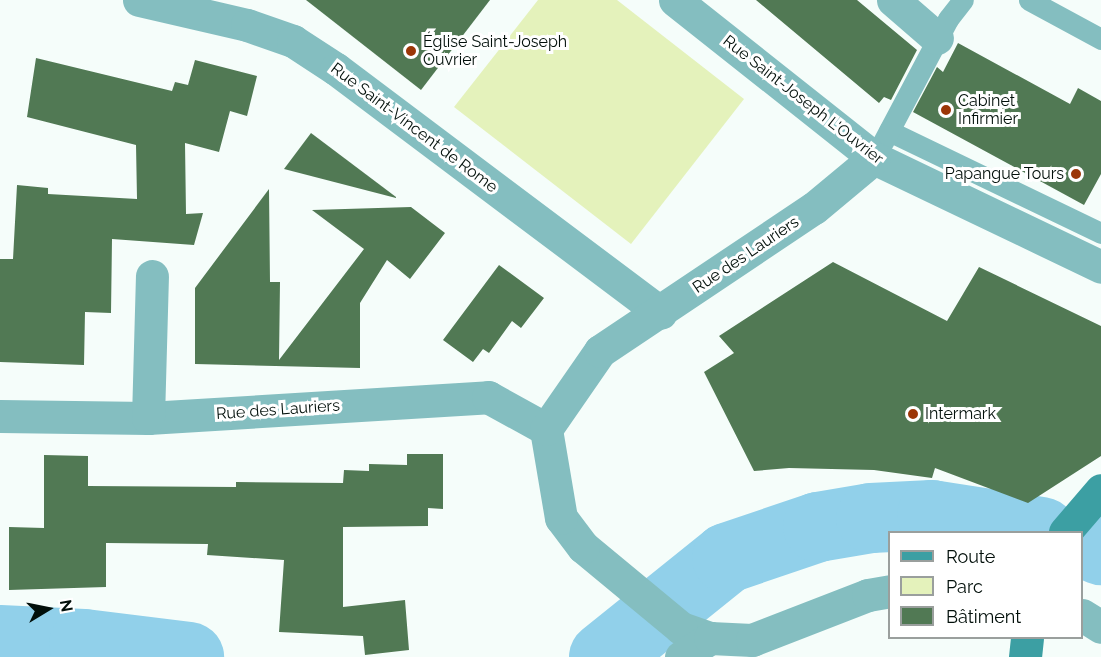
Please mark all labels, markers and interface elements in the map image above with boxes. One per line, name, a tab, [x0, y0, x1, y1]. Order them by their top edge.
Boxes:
street label: Rue Saint-Joseph L'Ouvrier	[719, 31, 887, 169]
place label: Église Saint-Joseph Ouvrier	[423, 32, 567, 70]
marker: Église Saint-Joseph Ouvrier	[404, 44, 418, 58]
street label: Rue Saint-Vincent de Rome	[327, 59, 501, 197]
place label: Cabinet Infirmier	[958, 91, 1018, 129]
marker: Cabinet Infirmier	[939, 103, 953, 117]
place label: Papangue Tours	[944, 164, 1064, 184]
marker: Papangue Tours	[1069, 167, 1083, 181]
street label: Rue des Lauriers	[689, 212, 803, 298]
street label: Rue des Lauriers	[216, 396, 340, 424]
place label: Intermark	[925, 404, 996, 424]
marker: Intermark	[906, 407, 920, 421]
legend	[888, 531, 1083, 639]
text: Route	[946, 546, 995, 567]
text: Parc	[946, 576, 983, 597]
north arrow	[18, 579, 78, 639]
text: N	[56, 598, 77, 613]
text: Bâtiment	[946, 606, 1021, 627]

